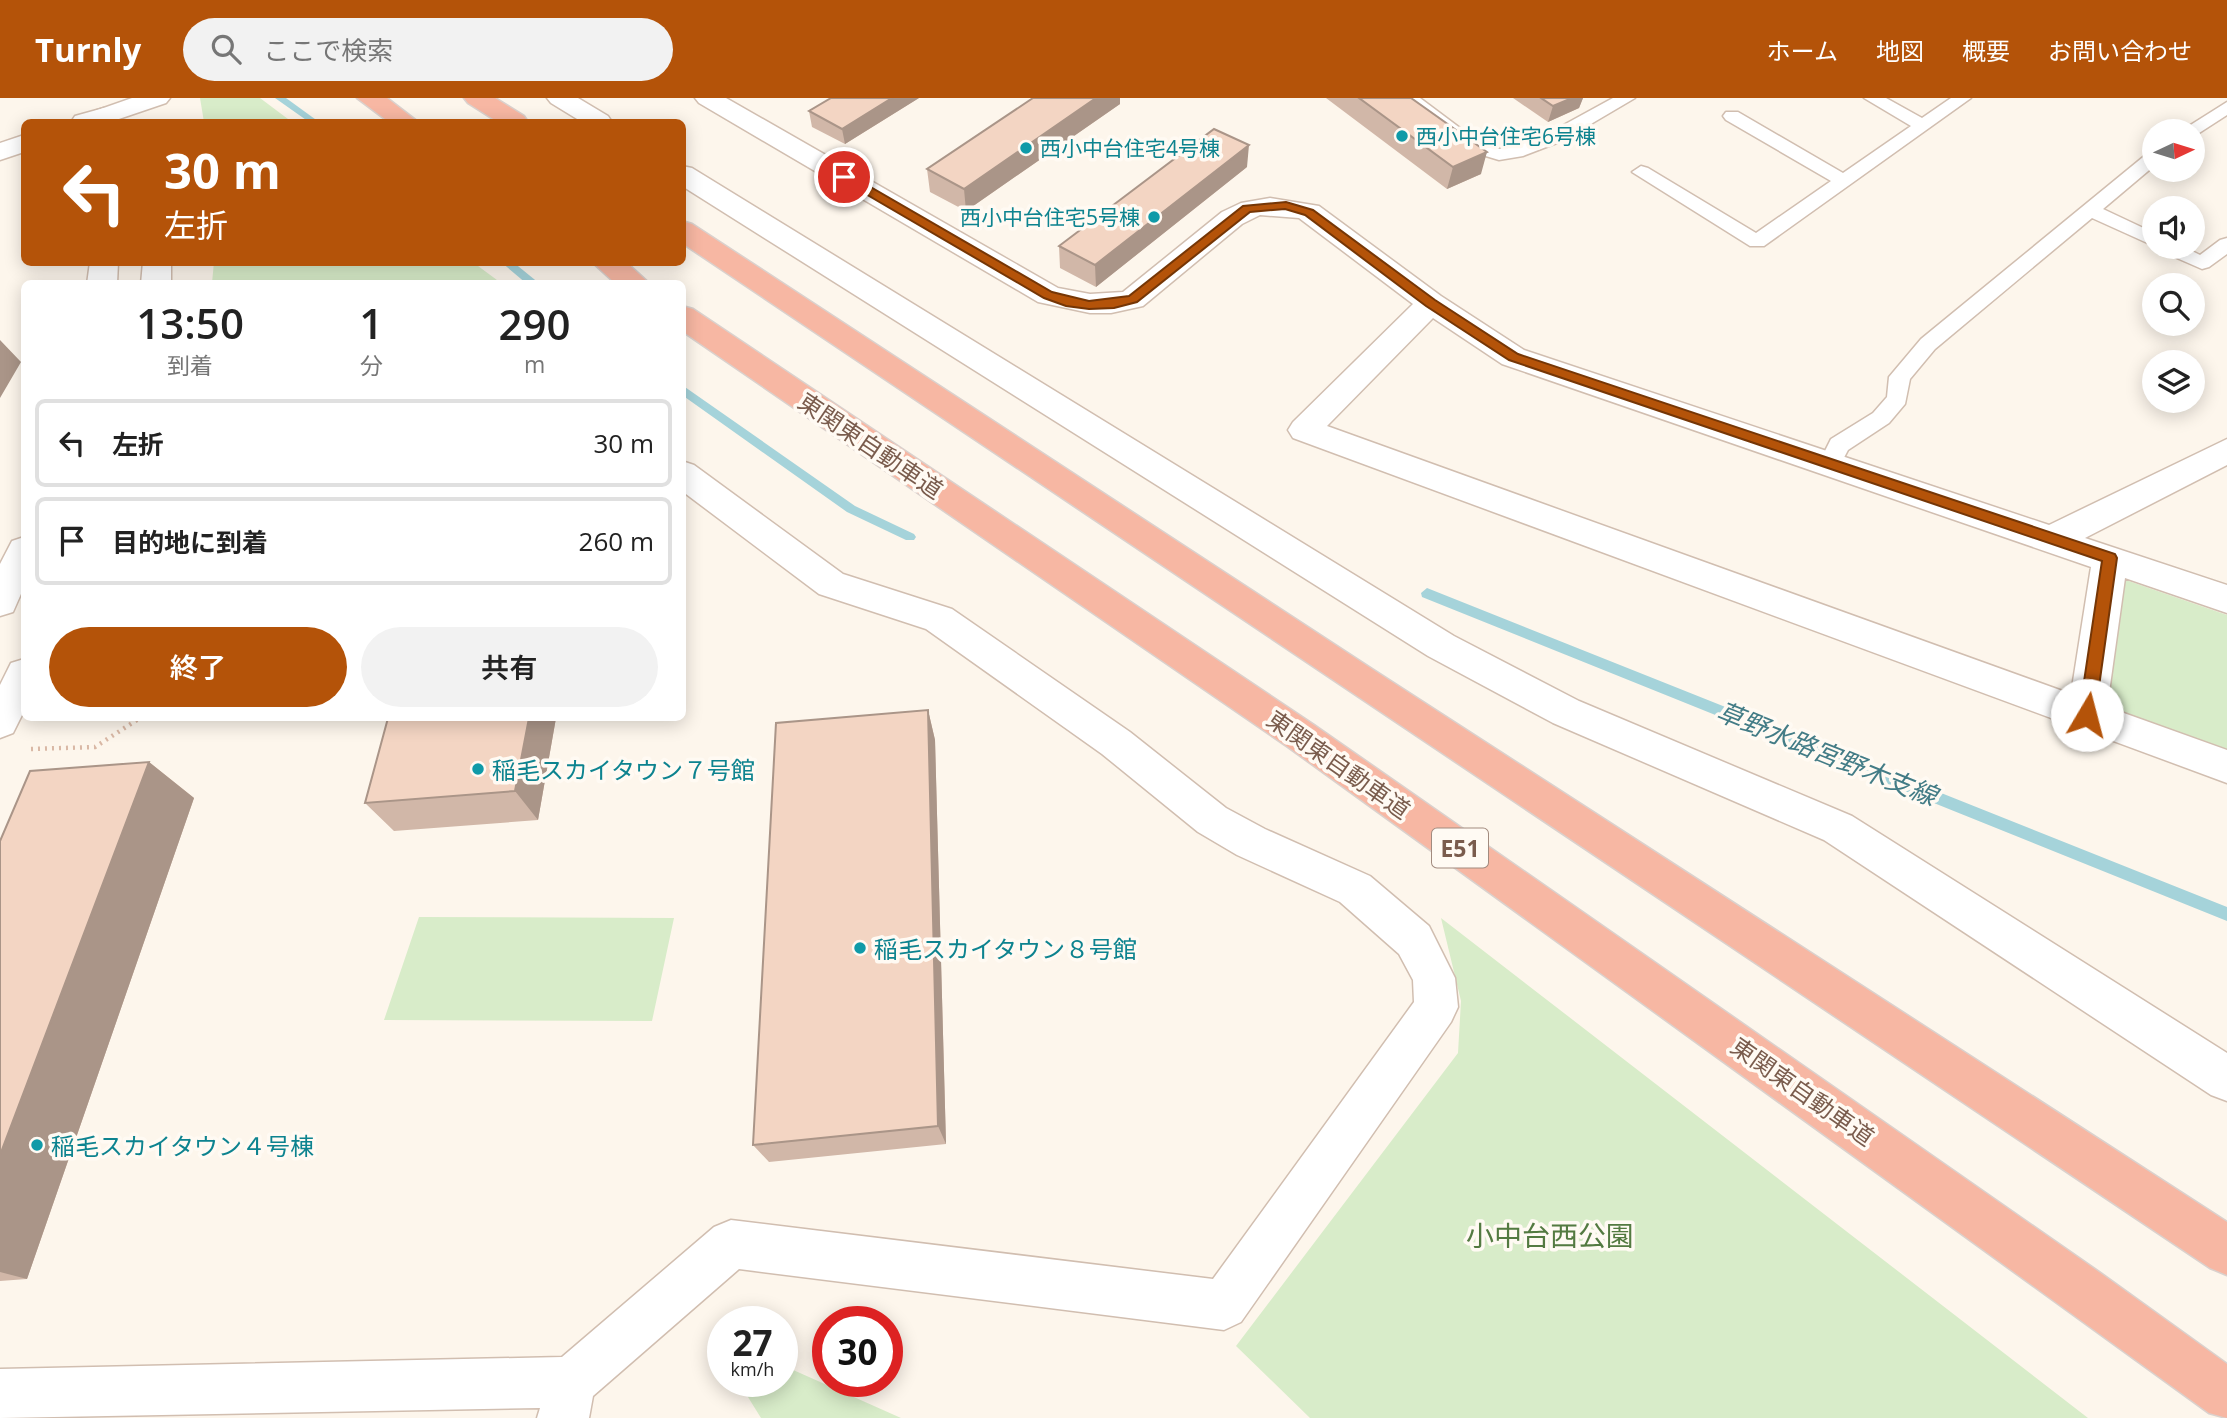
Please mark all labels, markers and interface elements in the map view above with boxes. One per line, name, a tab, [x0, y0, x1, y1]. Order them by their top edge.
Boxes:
search box	[183, 18, 673, 81]
text: Turnly	[35, 27, 141, 72]
icon: search	[207, 30, 245, 68]
text: ここで検索	[263, 32, 393, 68]
text: ホーム	[1767, 34, 1838, 67]
text: 地図	[1876, 34, 1924, 67]
text: 概要	[1962, 34, 2010, 67]
text: お問い合わせ	[2048, 34, 2192, 67]
north arrow	[2142, 119, 2205, 182]
map controls	[2142, 119, 2205, 413]
place label: 西小中台住宅6号棟	[1416, 122, 1596, 150]
marker: 西小中台住宅6号棟	[1394, 128, 1410, 144]
place label: 西小中台住宅4号棟	[1040, 134, 1220, 162]
text: 30 m	[164, 137, 281, 203]
marker: 西小中台住宅4号棟	[1018, 140, 1034, 156]
icon: left	[49, 147, 140, 238]
pin	[814, 147, 874, 207]
icon: arrive	[825, 158, 863, 196]
button: sound	[2142, 196, 2205, 259]
text: 左折	[164, 203, 228, 246]
place label: 西小中台住宅5号棟	[960, 203, 1140, 231]
marker: 西小中台住宅5号棟	[1146, 209, 1162, 225]
button: search	[2142, 273, 2205, 336]
text: 13:50	[136, 294, 244, 351]
text: 1	[359, 294, 383, 351]
text: 290	[499, 295, 571, 352]
text: m	[524, 348, 545, 380]
text: 到着	[167, 349, 213, 381]
text: 分	[360, 349, 383, 381]
button: layers	[2142, 350, 2205, 413]
street label: 東関東自動車道	[792, 384, 950, 506]
icon: left	[53, 424, 91, 462]
text: 30 m	[593, 425, 654, 461]
text: 左折	[112, 426, 164, 462]
icon: arrive	[53, 522, 91, 560]
text: 260 m	[579, 523, 654, 559]
text: 目的地に到着	[112, 524, 268, 560]
button: 終了	[49, 627, 347, 707]
button: 共有	[361, 627, 658, 707]
position arrow	[2050, 678, 2124, 752]
water label: 草野水路宮野木支線	[1712, 692, 1945, 815]
street label: 東関東自動車道	[1261, 702, 1417, 826]
place label: 稲毛スカイタウン７号館	[492, 753, 755, 786]
marker: 稲毛スカイタウン７号館	[470, 761, 486, 777]
road number: E51	[1432, 828, 1488, 868]
place label: 稲毛スカイタウン８号館	[874, 932, 1137, 965]
marker: 稲毛スカイタウン８号館	[852, 940, 868, 956]
street label: 東関東自動車道	[1725, 1029, 1881, 1153]
place label: 稲毛スカイタウン４号棟	[51, 1129, 314, 1162]
marker: 稲毛スカイタウン４号棟	[29, 1137, 45, 1153]
park label: 小中台西公園	[1466, 1216, 1634, 1254]
speed limit sign: 30	[812, 1306, 903, 1397]
text: 27	[732, 1319, 773, 1366]
text: km/h	[731, 1357, 774, 1381]

